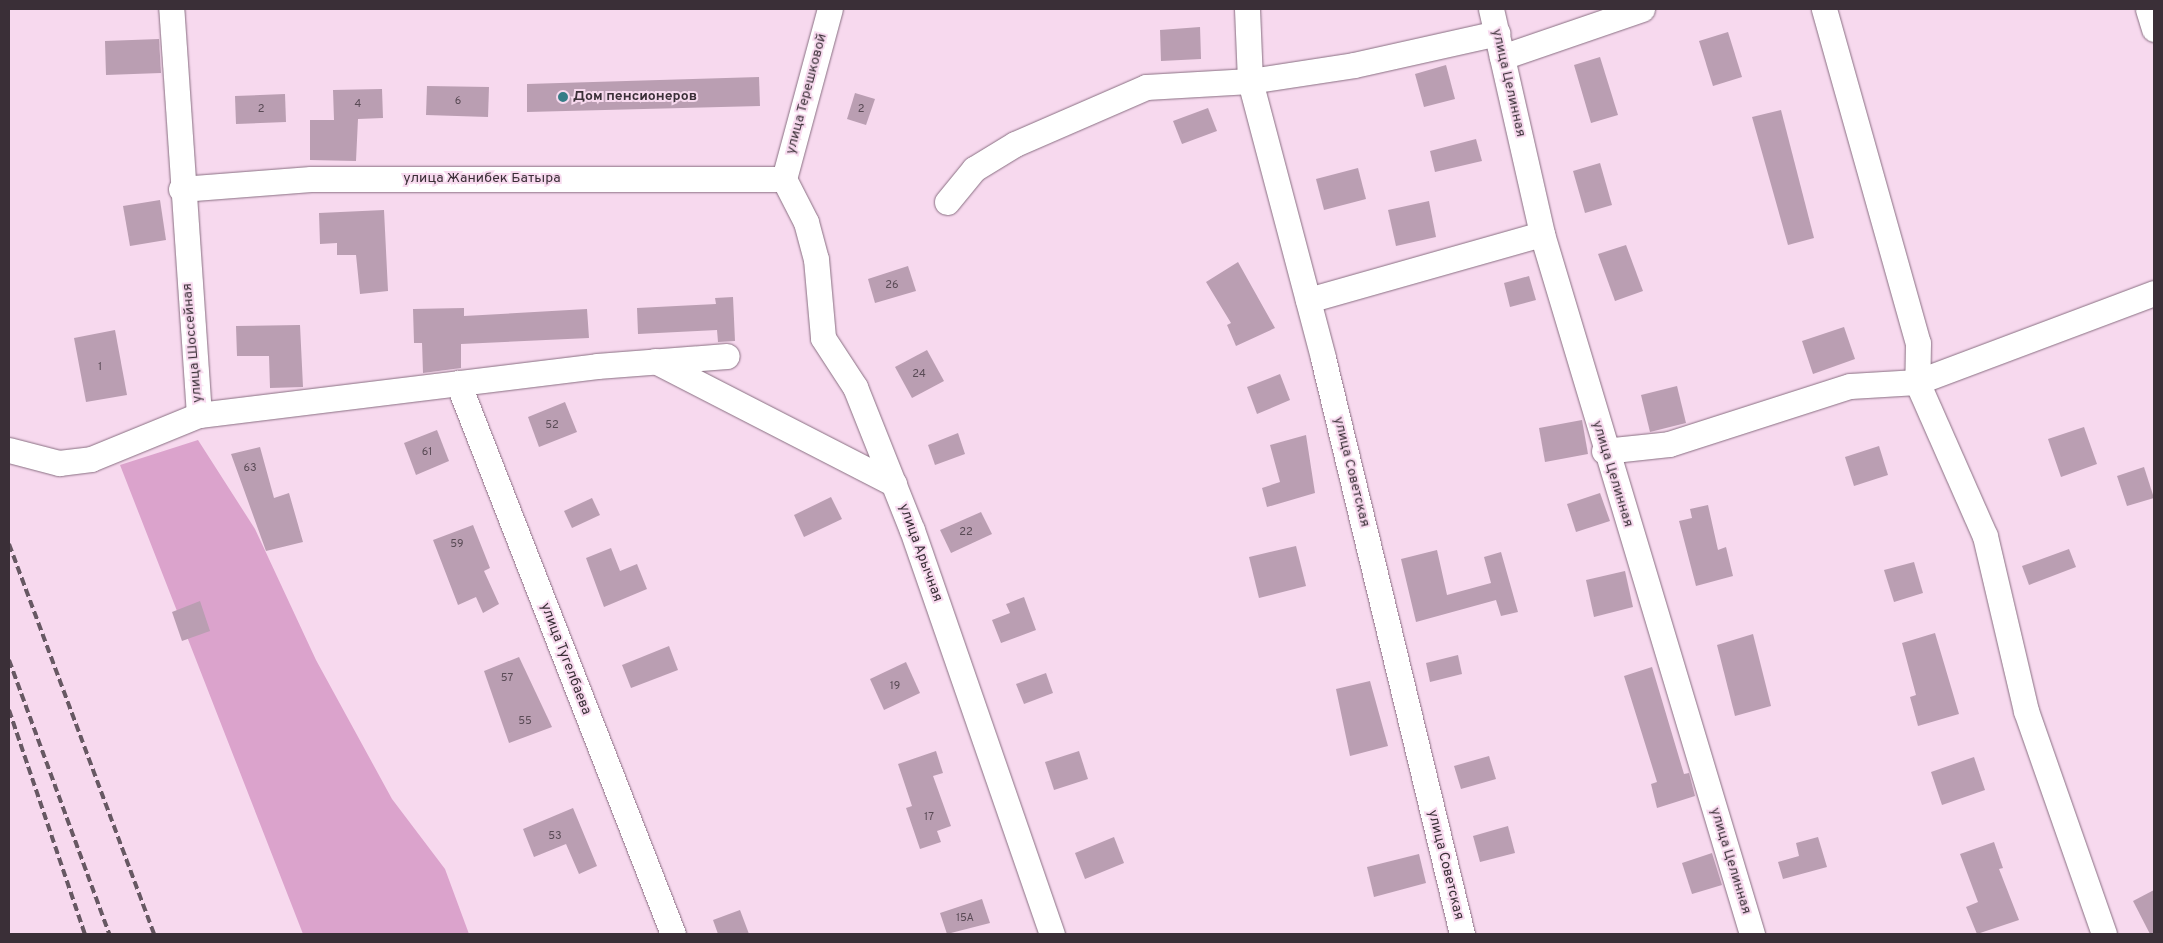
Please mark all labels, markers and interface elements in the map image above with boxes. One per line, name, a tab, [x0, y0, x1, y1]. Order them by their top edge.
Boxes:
street label: улица Целинная	[1487, 27, 1529, 139]
street label: улица Терешковой	[783, 32, 831, 156]
place label: Дом пенсионеров	[573, 89, 697, 105]
marker: Дом пенсионеров	[557, 91, 569, 103]
house number: 6	[455, 94, 461, 108]
house number: 4	[355, 97, 361, 111]
house number: 2	[258, 102, 264, 116]
house number: 2	[858, 102, 864, 116]
street label: улица Жанибек Батыра	[403, 171, 561, 187]
house number: 26	[885, 278, 899, 292]
street label: улица Шоссейная	[179, 283, 207, 403]
house number: 1	[98, 360, 102, 374]
house number: 24	[912, 367, 926, 381]
street label: улица Советская	[1329, 415, 1373, 529]
house number: 52	[545, 418, 559, 432]
street label: улица Целинная	[1588, 419, 1636, 529]
house number: 61	[422, 445, 432, 459]
house number: 63	[243, 461, 257, 475]
street label: улица Арычная	[894, 501, 946, 605]
house number: 22	[959, 525, 973, 539]
house number: 59	[450, 537, 464, 551]
street label: улица Тугелбаева	[536, 600, 594, 718]
house number: 57	[501, 671, 513, 685]
house number: 19	[890, 679, 900, 693]
house number: 55	[518, 714, 532, 728]
street label: улица Целинная	[1706, 806, 1754, 916]
street label: улица Советская	[1423, 808, 1467, 922]
house number: 17	[924, 810, 934, 824]
house number: 53	[548, 829, 562, 843]
house number: 15А	[956, 911, 974, 925]

